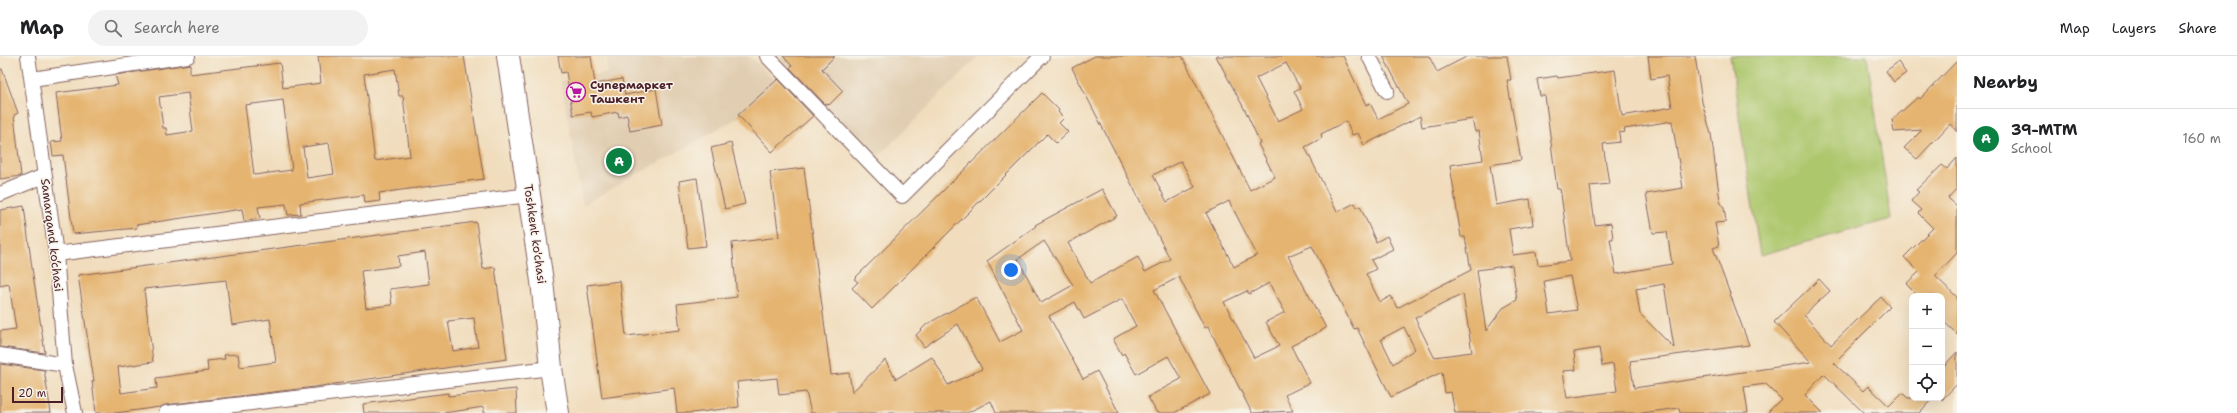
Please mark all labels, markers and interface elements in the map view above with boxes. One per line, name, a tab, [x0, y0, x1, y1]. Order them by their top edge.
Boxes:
search box	[88, 10, 368, 46]
text: Map	[20, 15, 64, 40]
icon: search	[102, 17, 124, 39]
text: Search here	[134, 18, 220, 38]
text: Map	[2060, 19, 2090, 37]
text: Layers	[2112, 19, 2156, 37]
text: Share	[2178, 19, 2217, 37]
text: Nearby	[1973, 71, 2038, 93]
place label: Супермаркет Ташкент	[590, 77, 674, 107]
supermarket icon: Супермаркет Ташкент	[565, 81, 587, 103]
text: 39-MTM	[2011, 120, 2077, 140]
text: A	[1981, 130, 1991, 147]
text: 160 m	[2183, 130, 2221, 147]
text: School	[2011, 140, 2052, 157]
pin: A	[606, 146, 632, 176]
street label: Samarqand ko‘chasi	[37, 177, 67, 293]
street label: Toshkent ko'chasi	[520, 183, 550, 285]
your location	[1001, 260, 1021, 280]
map controls	[1909, 293, 1945, 401]
button: +	[1909, 293, 1945, 329]
button: −	[1909, 329, 1945, 365]
button: locate	[1909, 365, 1945, 401]
scale bar	[12, 385, 63, 404]
text: 20 m	[18, 386, 46, 401]

